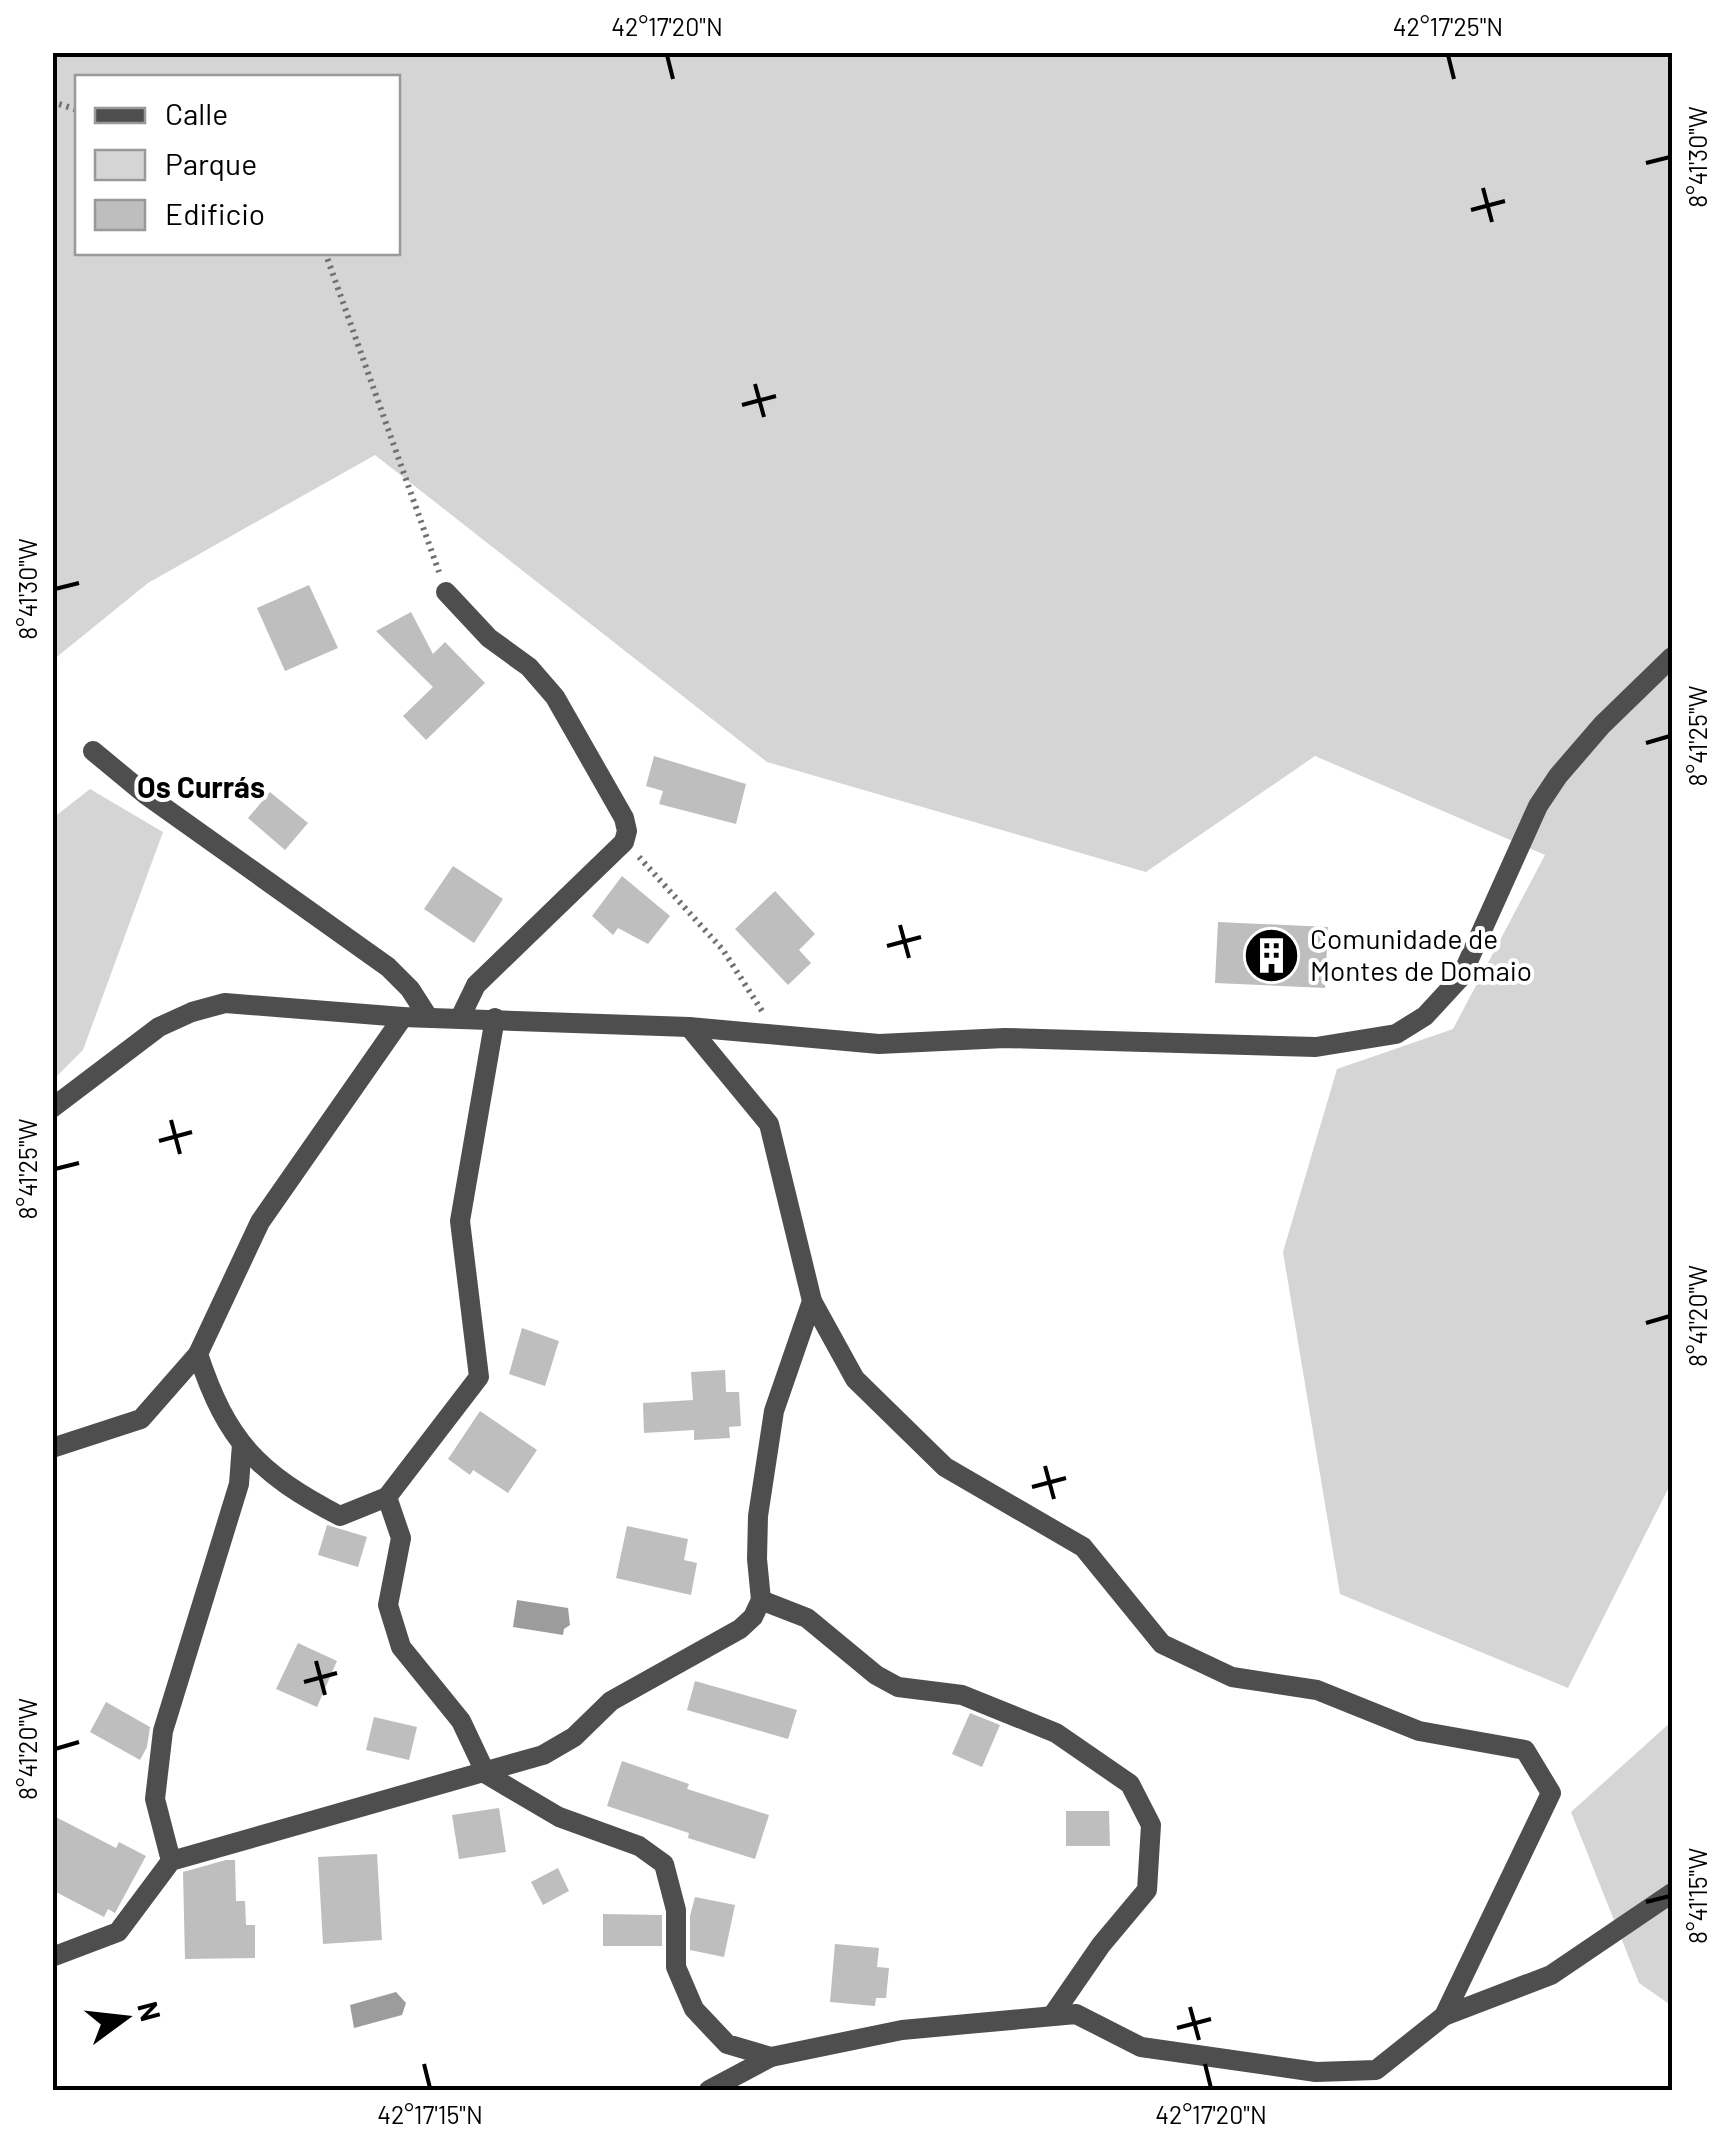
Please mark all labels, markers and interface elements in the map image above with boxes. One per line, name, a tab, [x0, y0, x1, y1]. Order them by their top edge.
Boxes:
text: 42°17'20"N	[611, 11, 723, 41]
text: 42°17'25"N	[1393, 11, 1503, 41]
legend	[75, 75, 400, 255]
text: Calle	[165, 95, 228, 131]
text: 8°41'30"W	[1682, 106, 1712, 208]
text: Parque	[165, 145, 257, 181]
text: Edificio	[165, 195, 265, 231]
text: 8°41'30"W	[12, 538, 42, 640]
text: 8°41'25"W	[1682, 686, 1712, 786]
district label: Os Currás	[137, 768, 265, 804]
place label: Comunidade de Montes de Domaio	[1310, 921, 1532, 987]
building icon: Comunidade de Montes de Domaio	[1241, 925, 1301, 985]
text: 8°41'25"W	[12, 1119, 42, 1219]
text: 8°41'20"W	[1682, 1265, 1712, 1367]
text: 8°41'20"W	[12, 1698, 42, 1800]
text: 8°41'15"W	[1682, 1848, 1712, 1944]
north arrow	[75, 1968, 175, 2068]
text: N	[131, 1998, 169, 2025]
text: 42°17'15"N	[377, 2099, 483, 2129]
text: 42°17'20"N	[1155, 2099, 1267, 2129]

